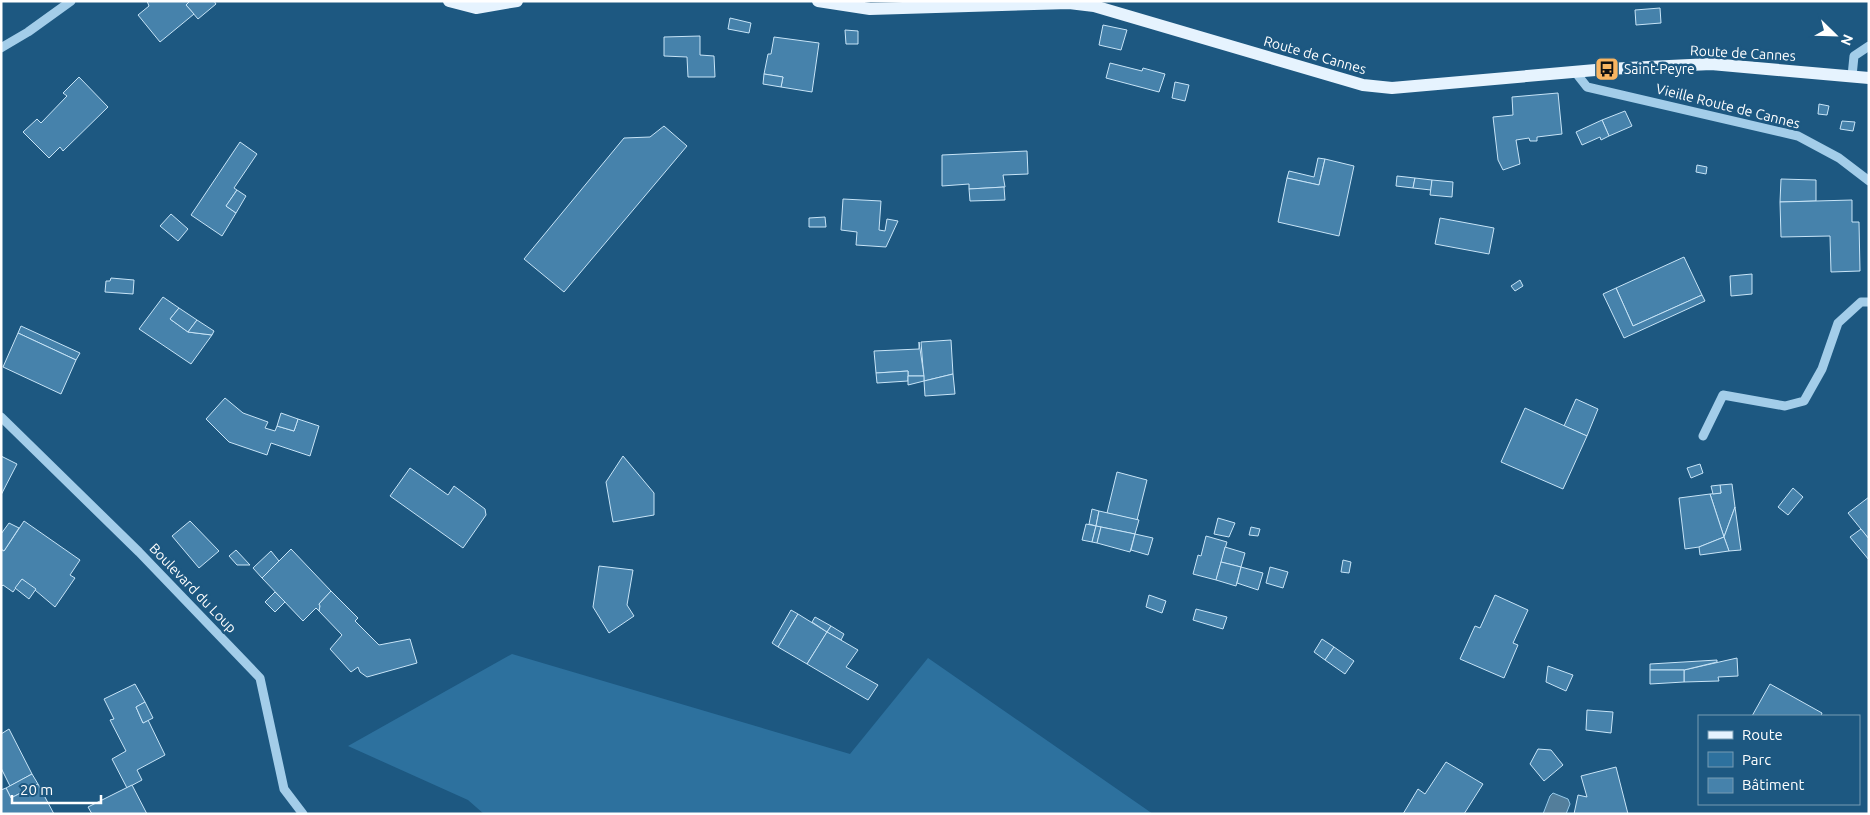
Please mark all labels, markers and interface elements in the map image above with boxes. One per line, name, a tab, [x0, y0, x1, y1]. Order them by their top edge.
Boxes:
north arrow	[1810, 10, 1860, 60]
text: N	[1838, 32, 1856, 48]
street label: Route de Cannes	[1262, 33, 1368, 77]
street label: Route de Cannes	[1690, 42, 1796, 64]
bus stop icon: Saint-Peyre	[1594, 56, 1620, 82]
place label: Saint-Peyre	[1624, 61, 1695, 77]
street label: Vieille Route de Cannes	[1654, 80, 1802, 132]
street label: Boulevard du Loup	[146, 540, 240, 636]
legend	[1698, 715, 1860, 805]
text: Route	[1742, 726, 1783, 743]
text: Parc	[1742, 751, 1771, 768]
scale bar	[12, 772, 101, 804]
text: Bâtiment	[1742, 776, 1805, 793]
text: 20 m	[20, 781, 53, 798]

